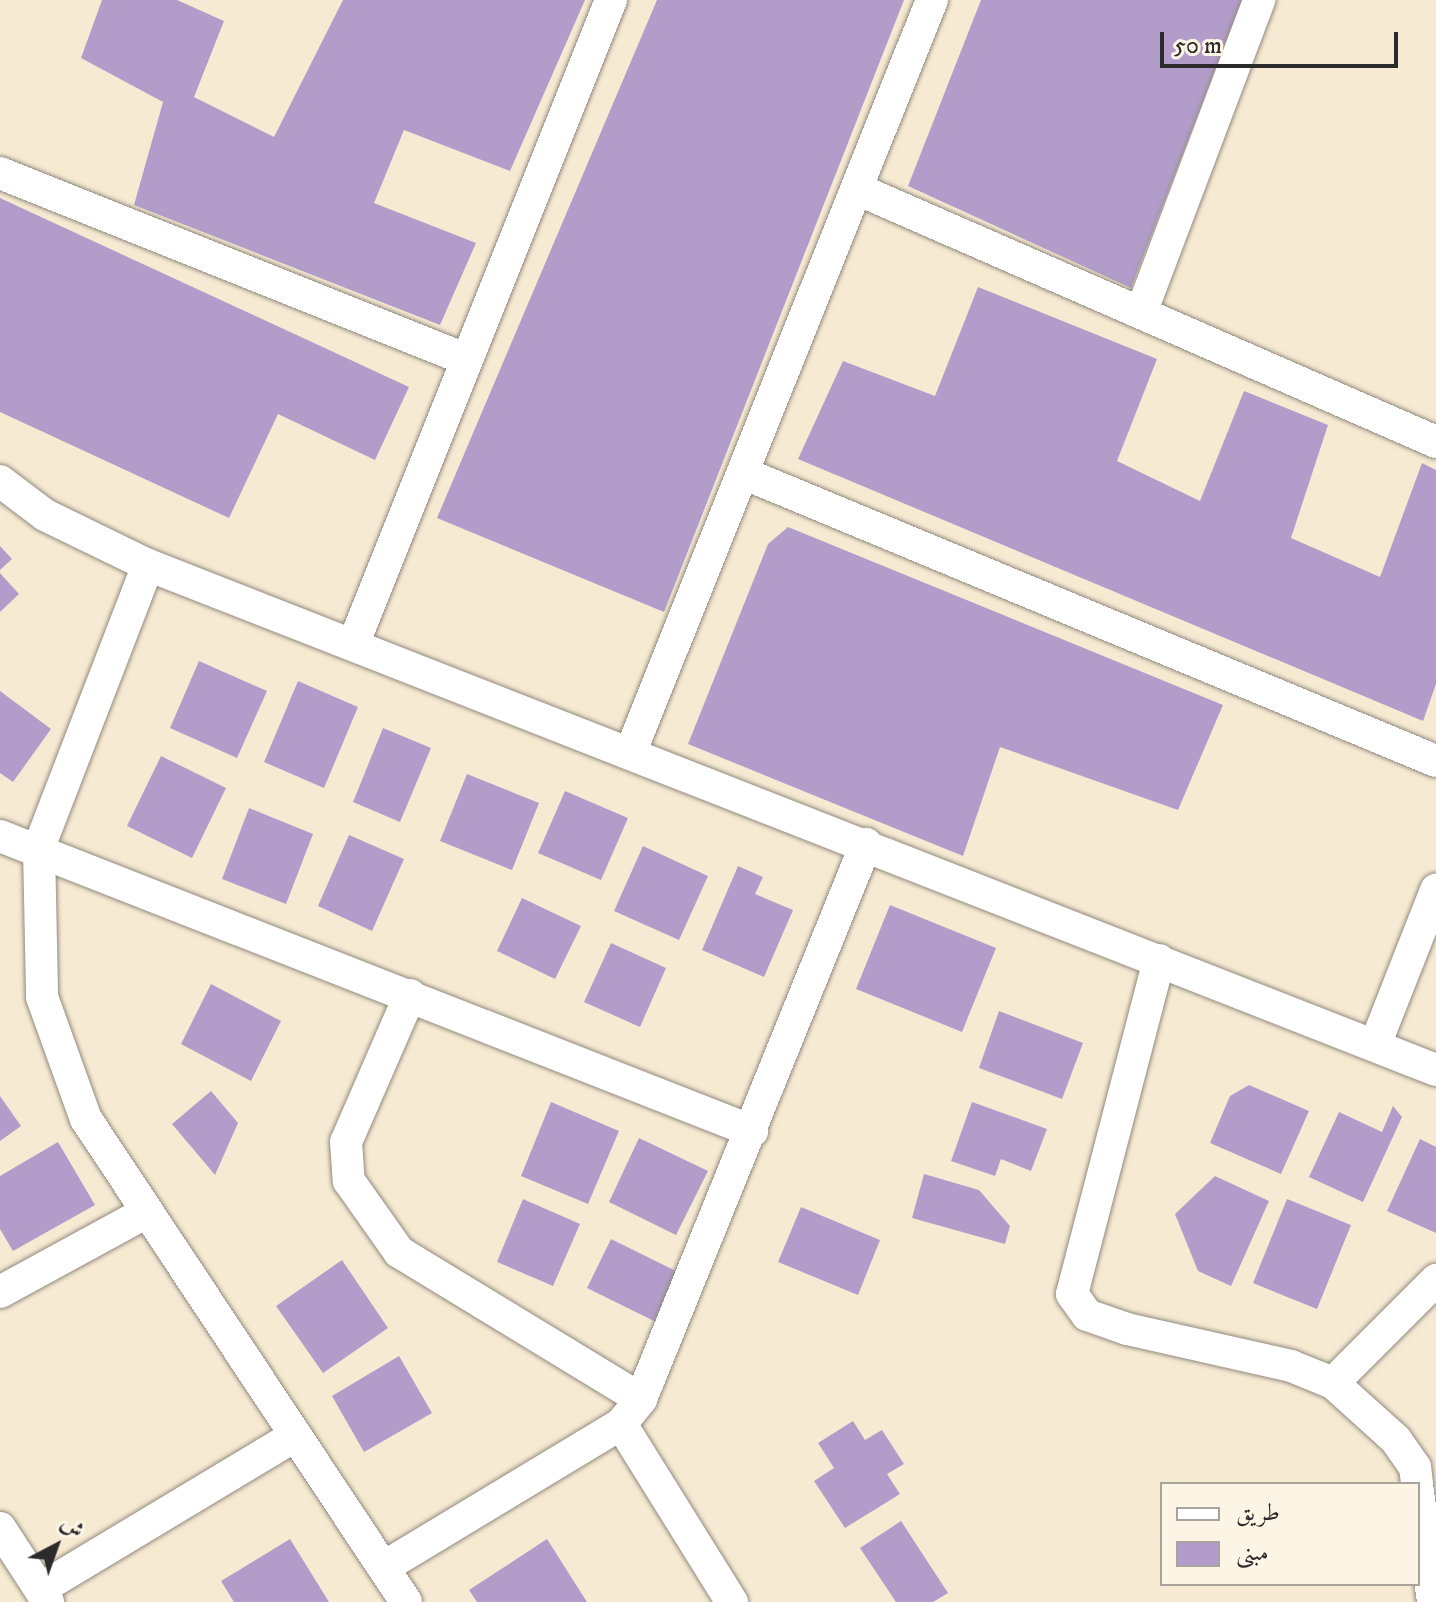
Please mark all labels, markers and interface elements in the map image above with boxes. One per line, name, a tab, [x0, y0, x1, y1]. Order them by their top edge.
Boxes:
scale bar	[1164, 16, 1402, 66]
text: 50 m	[1174, 31, 1222, 61]
legend	[1160, 1482, 1420, 1586]
text: طريق	[1236, 1498, 1280, 1528]
north arrow	[16, 1506, 96, 1586]
text: ش	[55, 1510, 89, 1545]
text: مبنى	[1236, 1538, 1269, 1568]

